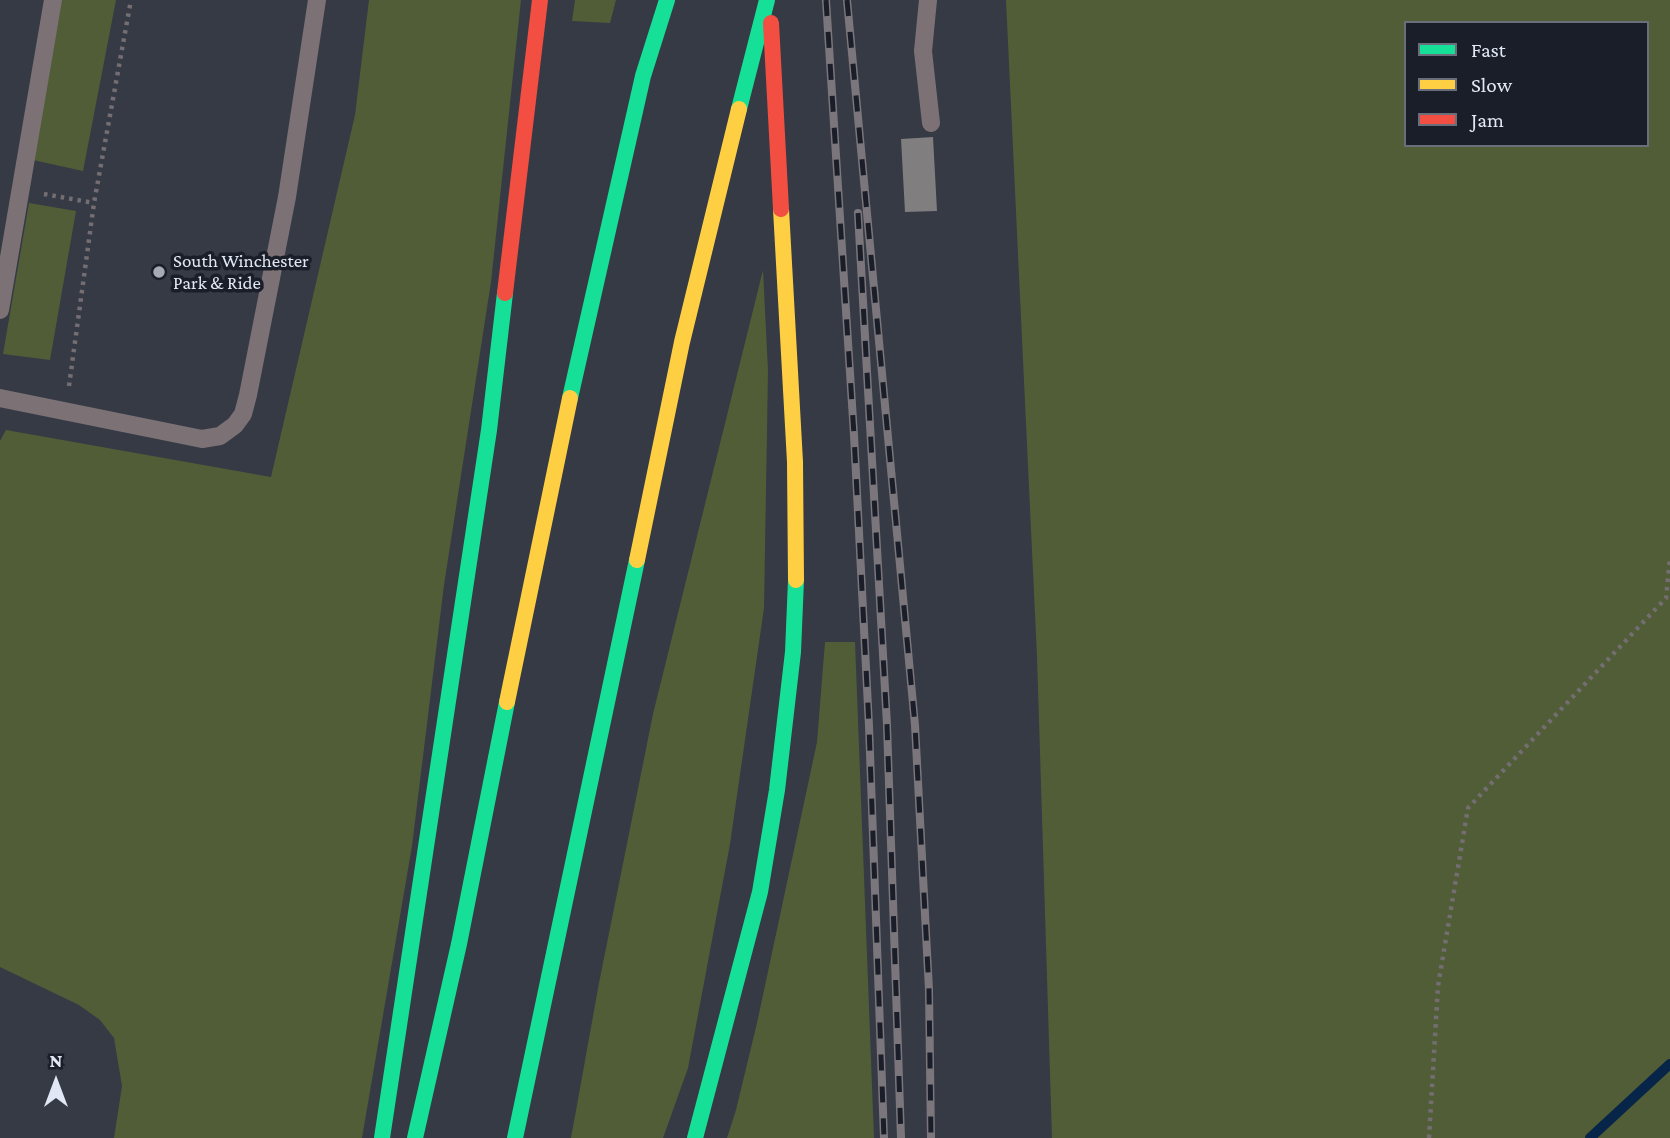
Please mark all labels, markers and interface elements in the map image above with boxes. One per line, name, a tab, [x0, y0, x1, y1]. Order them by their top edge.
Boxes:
legend	[1404, 21, 1649, 147]
text: Fast	[1471, 38, 1506, 62]
text: Slow	[1471, 73, 1512, 97]
text: Jam	[1471, 108, 1504, 132]
place label: South Winchester Park & Ride	[173, 250, 309, 294]
marker: South Winchester Park & Ride	[151, 264, 167, 280]
north arrow	[21, 1047, 91, 1117]
text: N	[50, 1050, 62, 1071]

